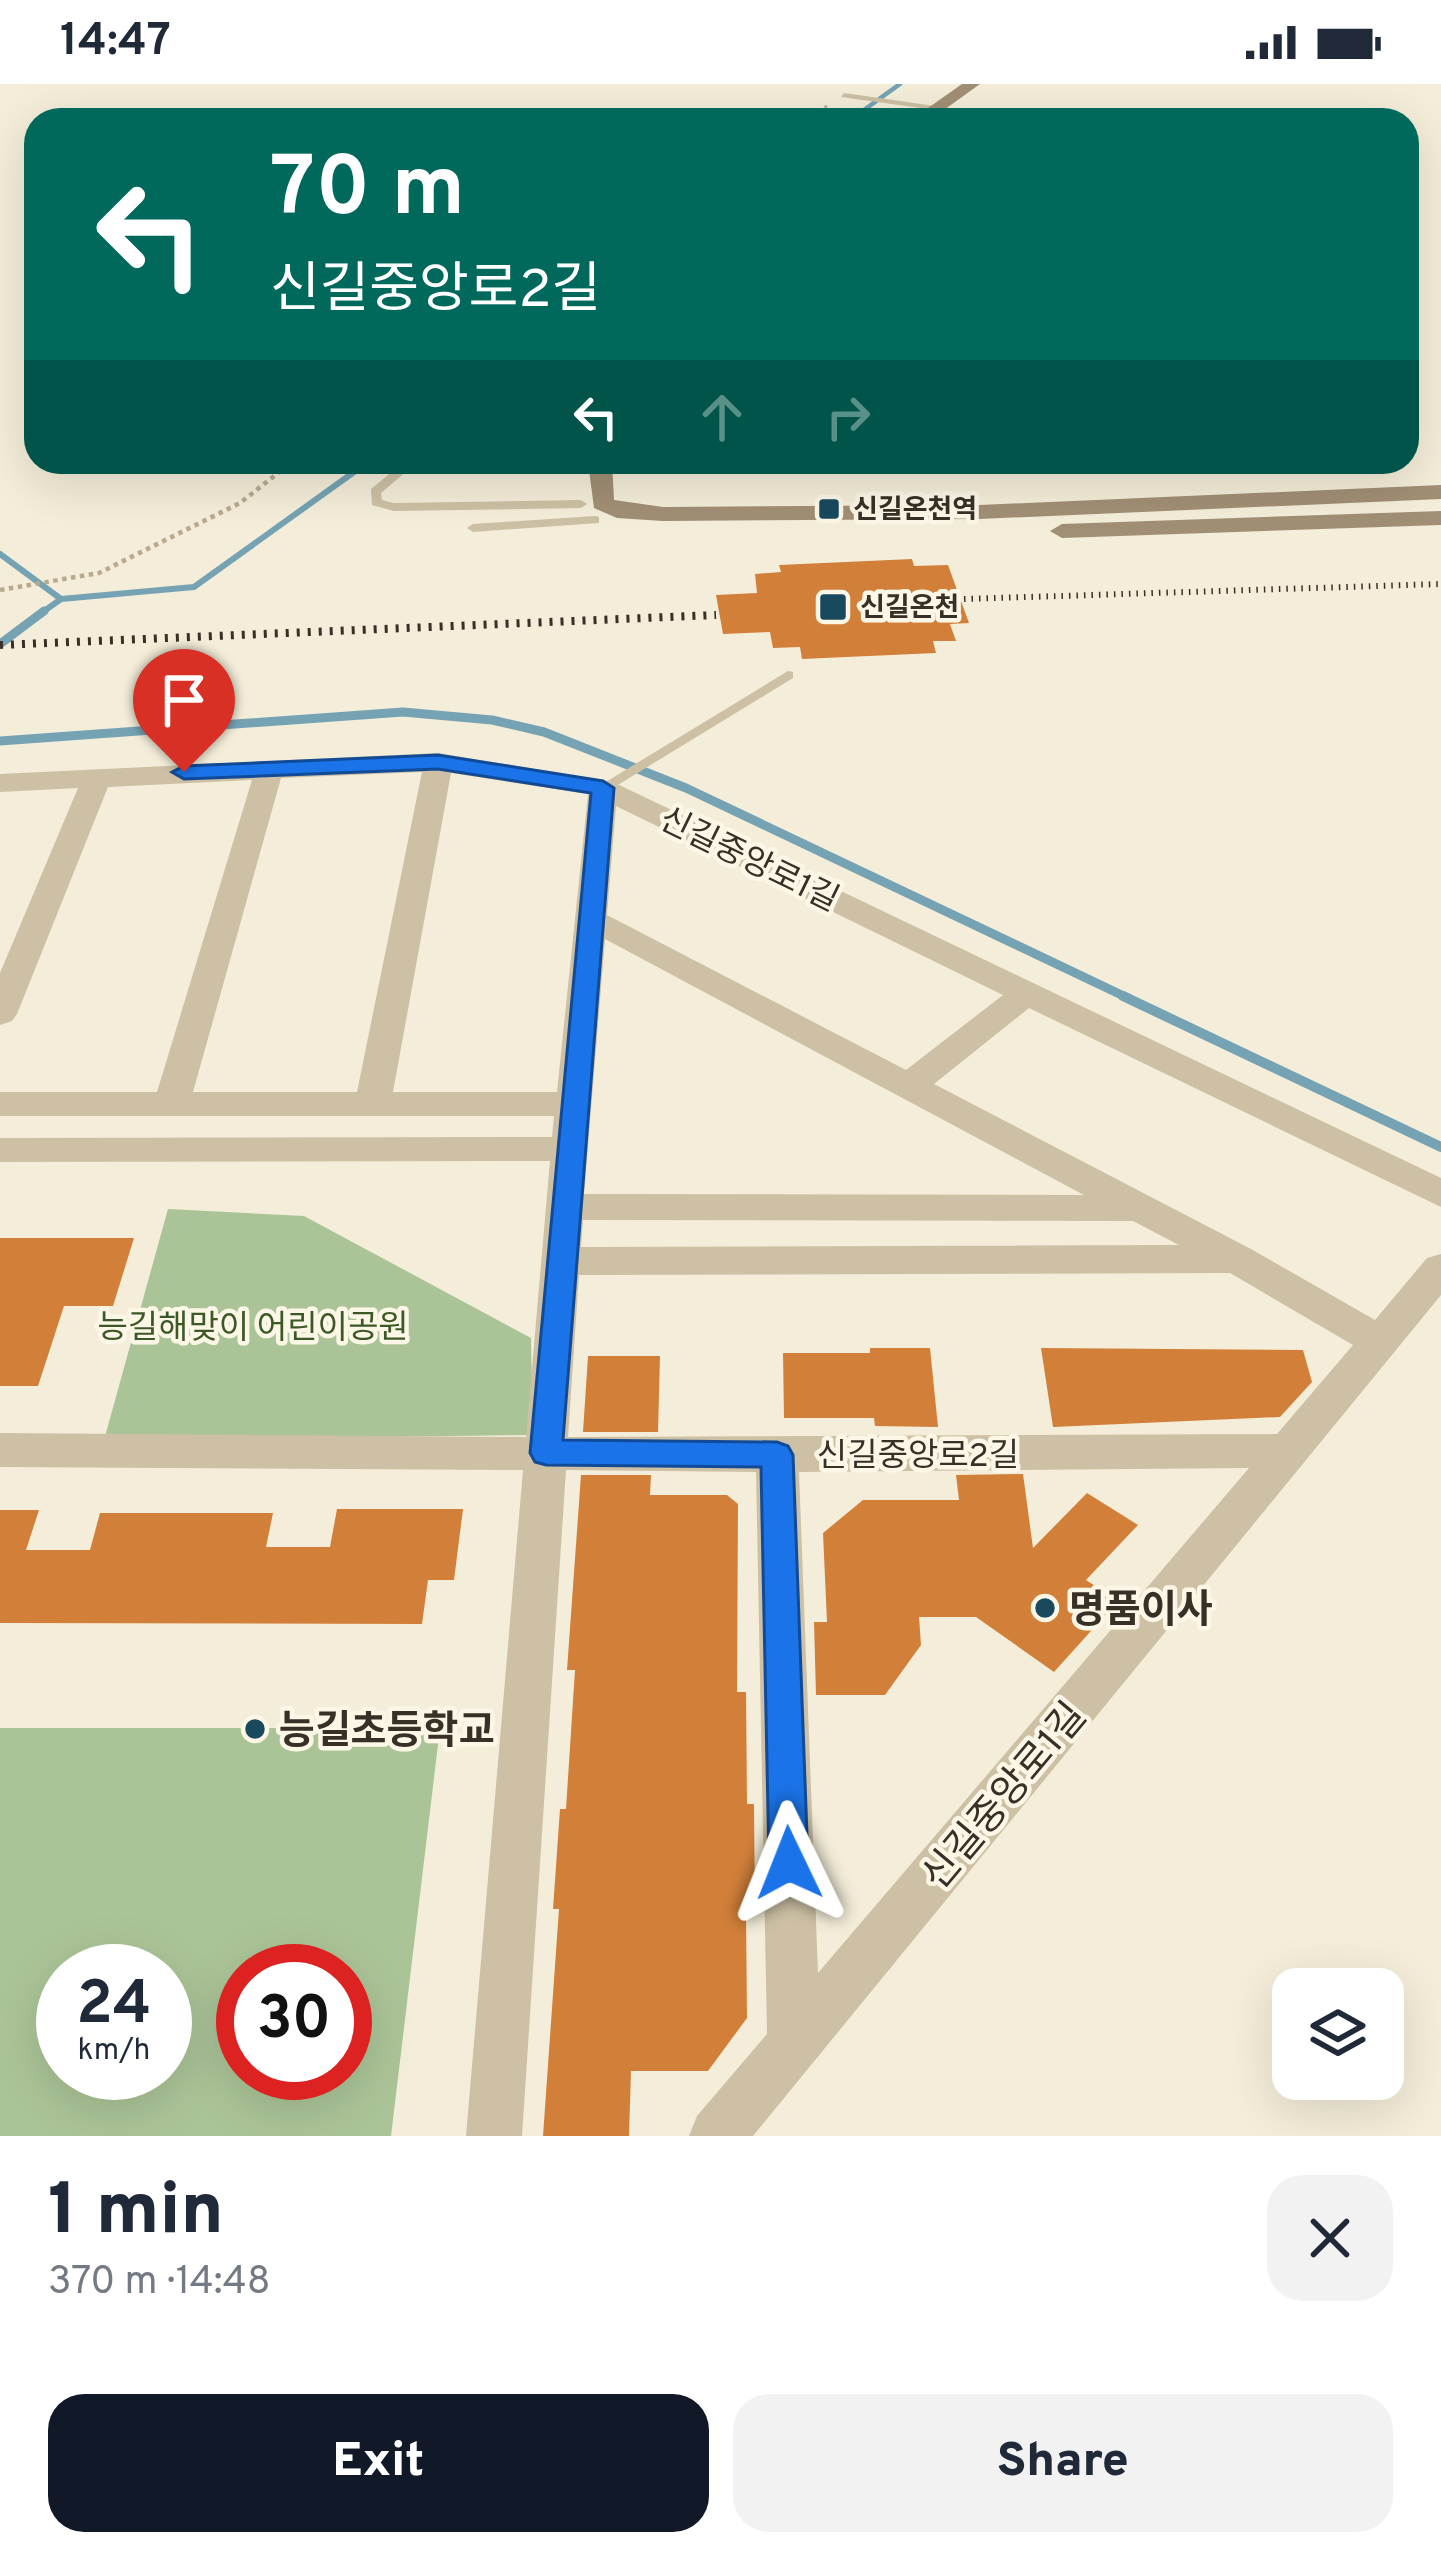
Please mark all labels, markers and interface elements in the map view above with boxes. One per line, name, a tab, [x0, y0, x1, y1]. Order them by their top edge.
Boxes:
text: 14:47	[60, 14, 171, 71]
text: 70 m	[270, 139, 465, 245]
icon: left	[72, 156, 228, 312]
text: 신길중앙로2길	[270, 258, 601, 327]
icon: left	[563, 384, 629, 450]
icon: ahead	[689, 384, 755, 450]
icon: right	[815, 384, 881, 450]
place label: 신길온천역	[853, 494, 977, 528]
marker: 신길온천역	[816, 496, 842, 522]
marker: 신길온천	[817, 591, 849, 623]
place label: 신길온천	[860, 592, 959, 626]
pin	[133, 649, 235, 772]
icon: arrive	[151, 667, 217, 733]
street label: 신길중앙로1길	[652, 800, 845, 923]
park label: 능길해맞이 어린이공원	[97, 1309, 409, 1351]
street label: 신길중앙로2길	[817, 1437, 1019, 1479]
place label: 명품이사	[1069, 1588, 1213, 1637]
marker: 명품이사	[1032, 1595, 1058, 1621]
street label: 신길중앙로1길	[914, 1694, 1099, 1902]
place label: 능길초등학교	[279, 1709, 494, 1758]
marker: 능길초등학교	[242, 1716, 268, 1742]
position arrow	[726, 1800, 852, 1926]
speed limit sign: 30	[216, 1944, 372, 2100]
map controls	[1272, 1968, 1404, 2100]
button: layers	[1272, 1968, 1404, 2100]
text: 24	[76, 1969, 152, 2045]
text: km/h	[78, 2033, 150, 2070]
text: 1 min	[48, 2168, 224, 2260]
button: close	[1267, 2175, 1393, 2301]
text: 370 m · 14:48	[48, 2259, 271, 2308]
button: Exit	[48, 2394, 709, 2532]
button: Share	[733, 2394, 1393, 2532]

